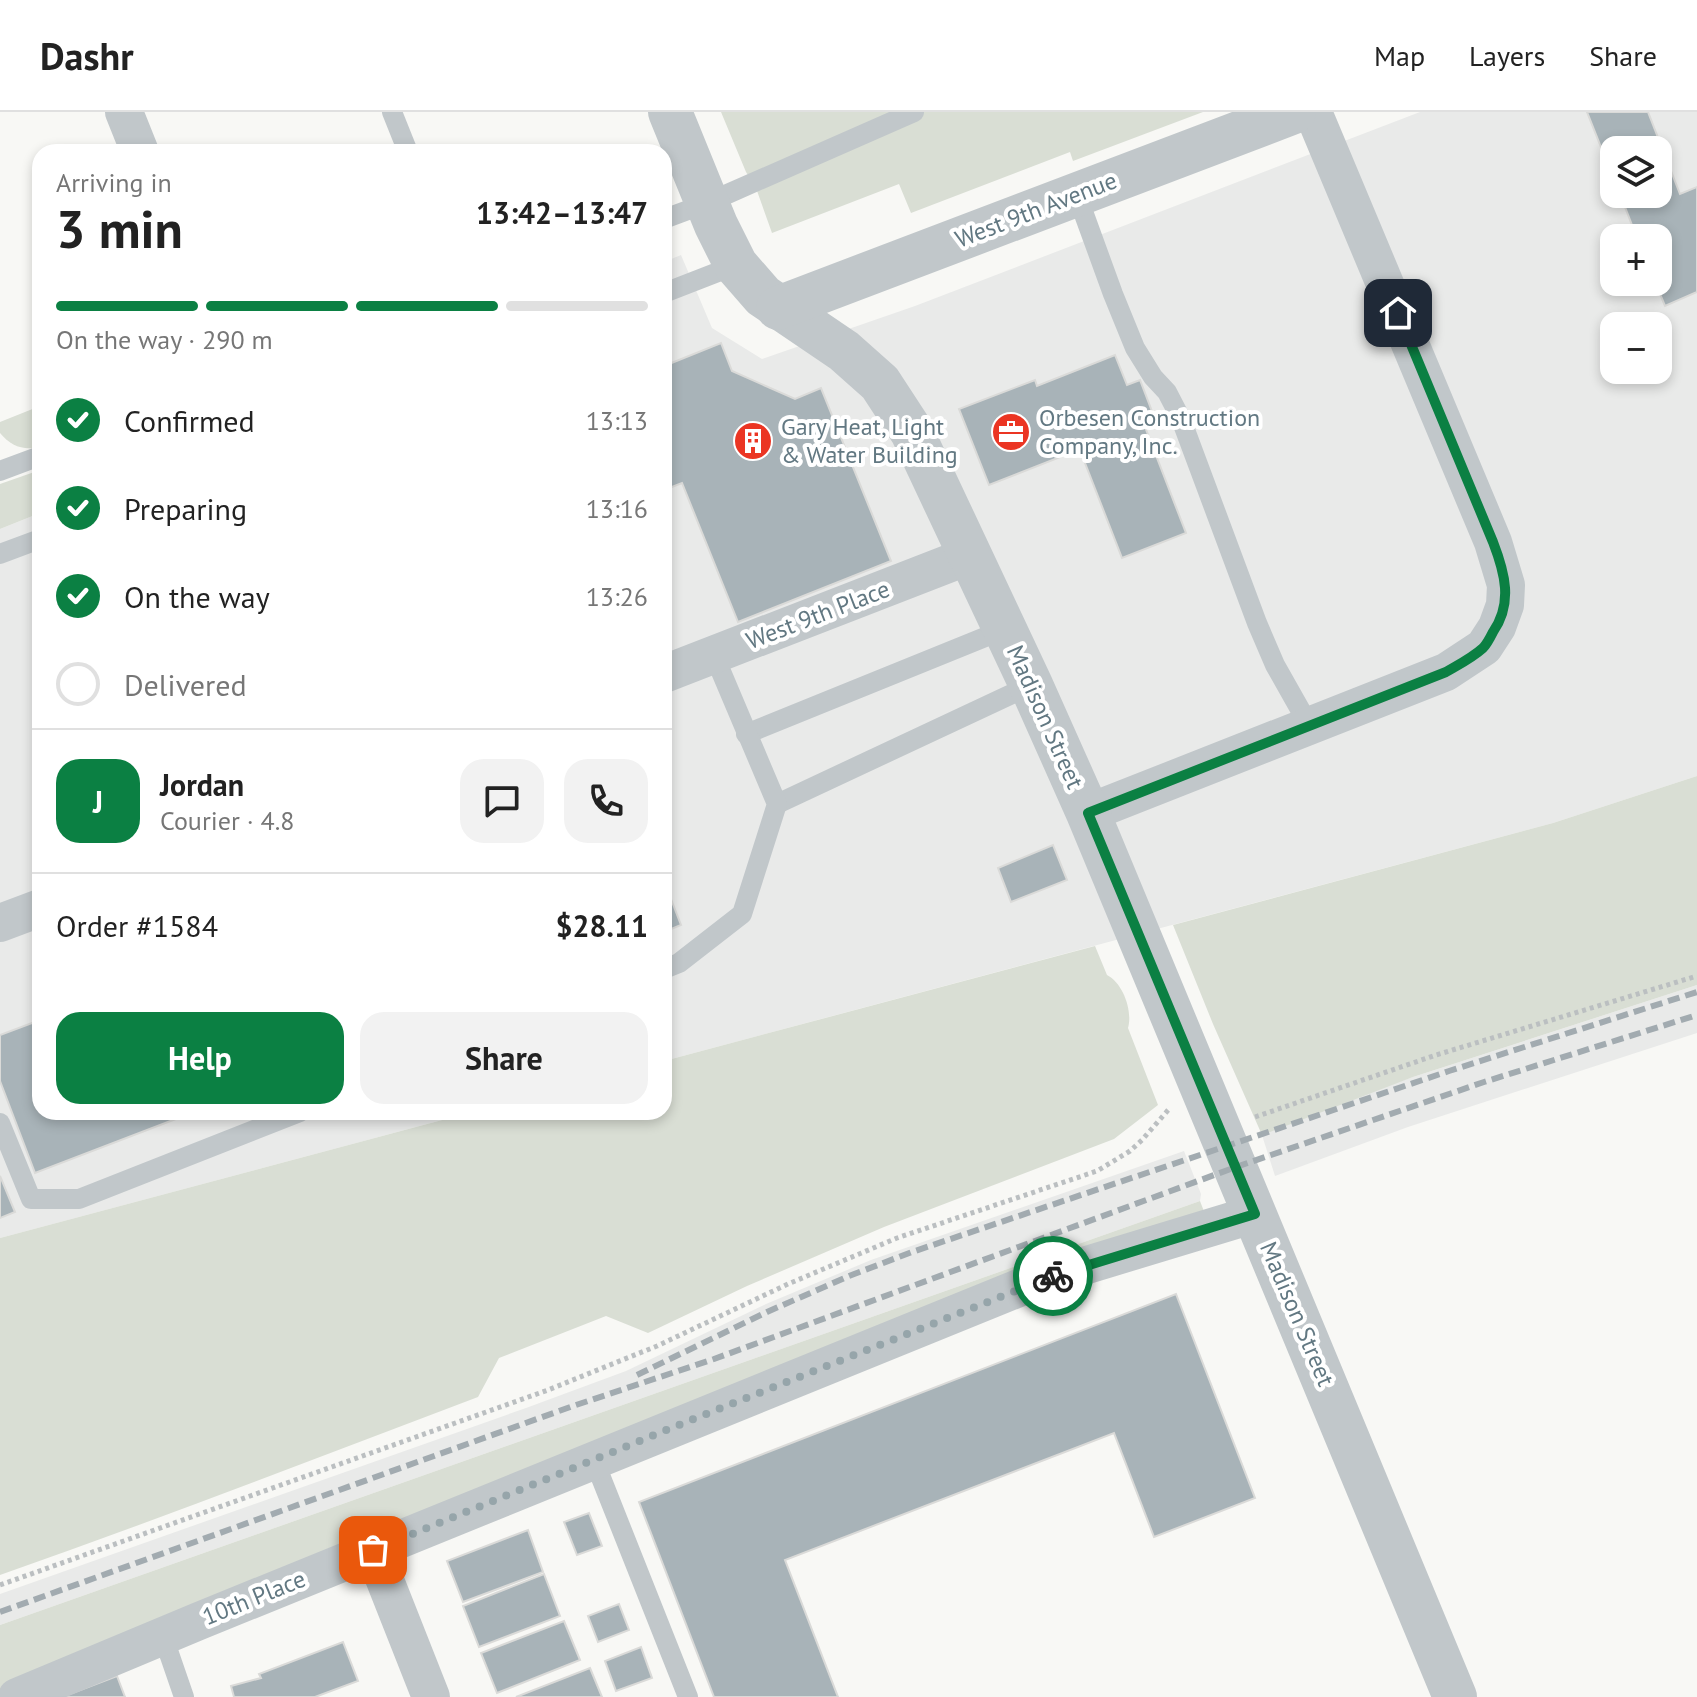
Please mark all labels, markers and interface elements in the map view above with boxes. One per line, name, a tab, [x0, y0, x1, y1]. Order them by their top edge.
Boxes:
text: Dashr	[40, 31, 134, 80]
text: Map	[1374, 37, 1425, 74]
text: Layers	[1469, 37, 1545, 74]
text: Share	[1589, 37, 1657, 74]
map controls	[1600, 136, 1672, 384]
button: layers	[1600, 136, 1672, 208]
street label: West 9th Avenue	[951, 164, 1121, 255]
text: Arriving in	[56, 166, 172, 199]
text: 13:42–13:47	[476, 193, 648, 232]
text: 3 min	[56, 195, 183, 262]
button: +	[1600, 224, 1672, 296]
pin	[1364, 279, 1432, 347]
icon: home	[1376, 291, 1420, 335]
button: −	[1600, 312, 1672, 384]
text: On the way · 290 m	[56, 323, 273, 356]
icon: check	[56, 398, 100, 442]
text: Confirmed	[124, 401, 255, 440]
place label: Orbesen Construction Company, Inc.	[1039, 402, 1260, 461]
text: 13:13	[586, 404, 648, 437]
place label: Gary Heat, Light & Water Building	[781, 411, 958, 470]
office icon: Orbesen Construction Company, Inc.	[990, 411, 1032, 453]
building icon: Gary Heat, Light & Water Building	[732, 420, 774, 462]
icon: check	[56, 486, 100, 530]
text: Preparing	[124, 489, 247, 528]
text: 13:16	[586, 492, 648, 525]
street label: West 9th Place	[742, 573, 894, 656]
icon: check	[56, 574, 100, 618]
text: On the way	[124, 577, 270, 616]
text: 13:26	[586, 580, 648, 613]
street label: Madison Street	[1000, 640, 1091, 793]
text: Delivered	[124, 665, 247, 704]
button: chat	[460, 759, 544, 843]
button: phone	[564, 759, 648, 843]
text: Jordan	[160, 765, 244, 804]
text: J	[93, 782, 103, 821]
text: Courier · 4.8	[160, 804, 294, 837]
text: Order #1584	[56, 906, 218, 945]
text: $28.11	[556, 906, 648, 945]
button: Help	[56, 1012, 344, 1104]
button: Share	[360, 1012, 648, 1104]
courier	[1013, 1236, 1093, 1316]
street label: Madison Street	[1253, 1237, 1342, 1391]
icon: bike	[1031, 1254, 1075, 1298]
pin	[339, 1516, 407, 1584]
icon: bag	[351, 1528, 395, 1572]
street label: 10th Place	[198, 1563, 310, 1632]

